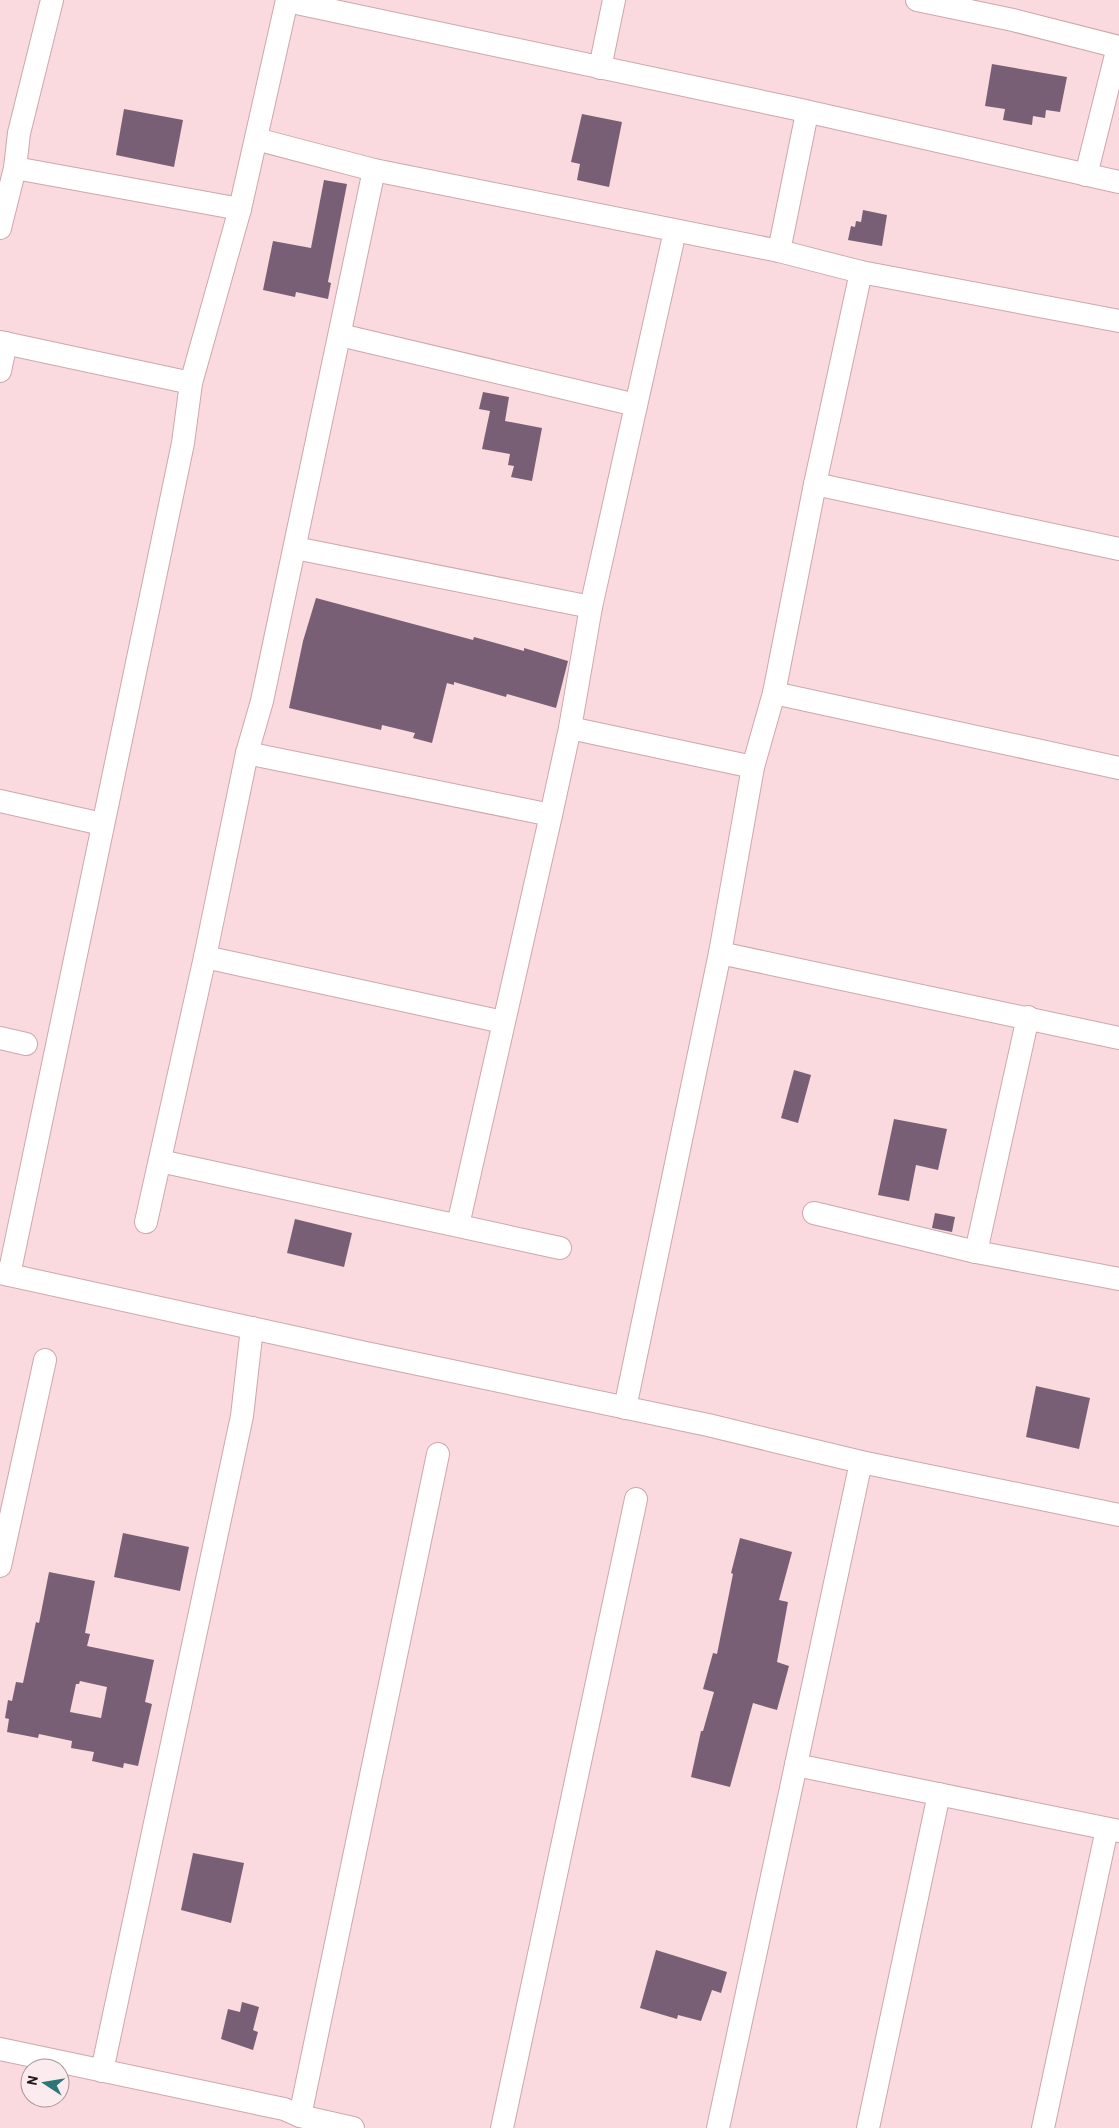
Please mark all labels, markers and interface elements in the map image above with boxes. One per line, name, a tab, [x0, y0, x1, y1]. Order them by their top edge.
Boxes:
north arrow	[20, 2058, 70, 2108]
text: N	[23, 2074, 41, 2087]

